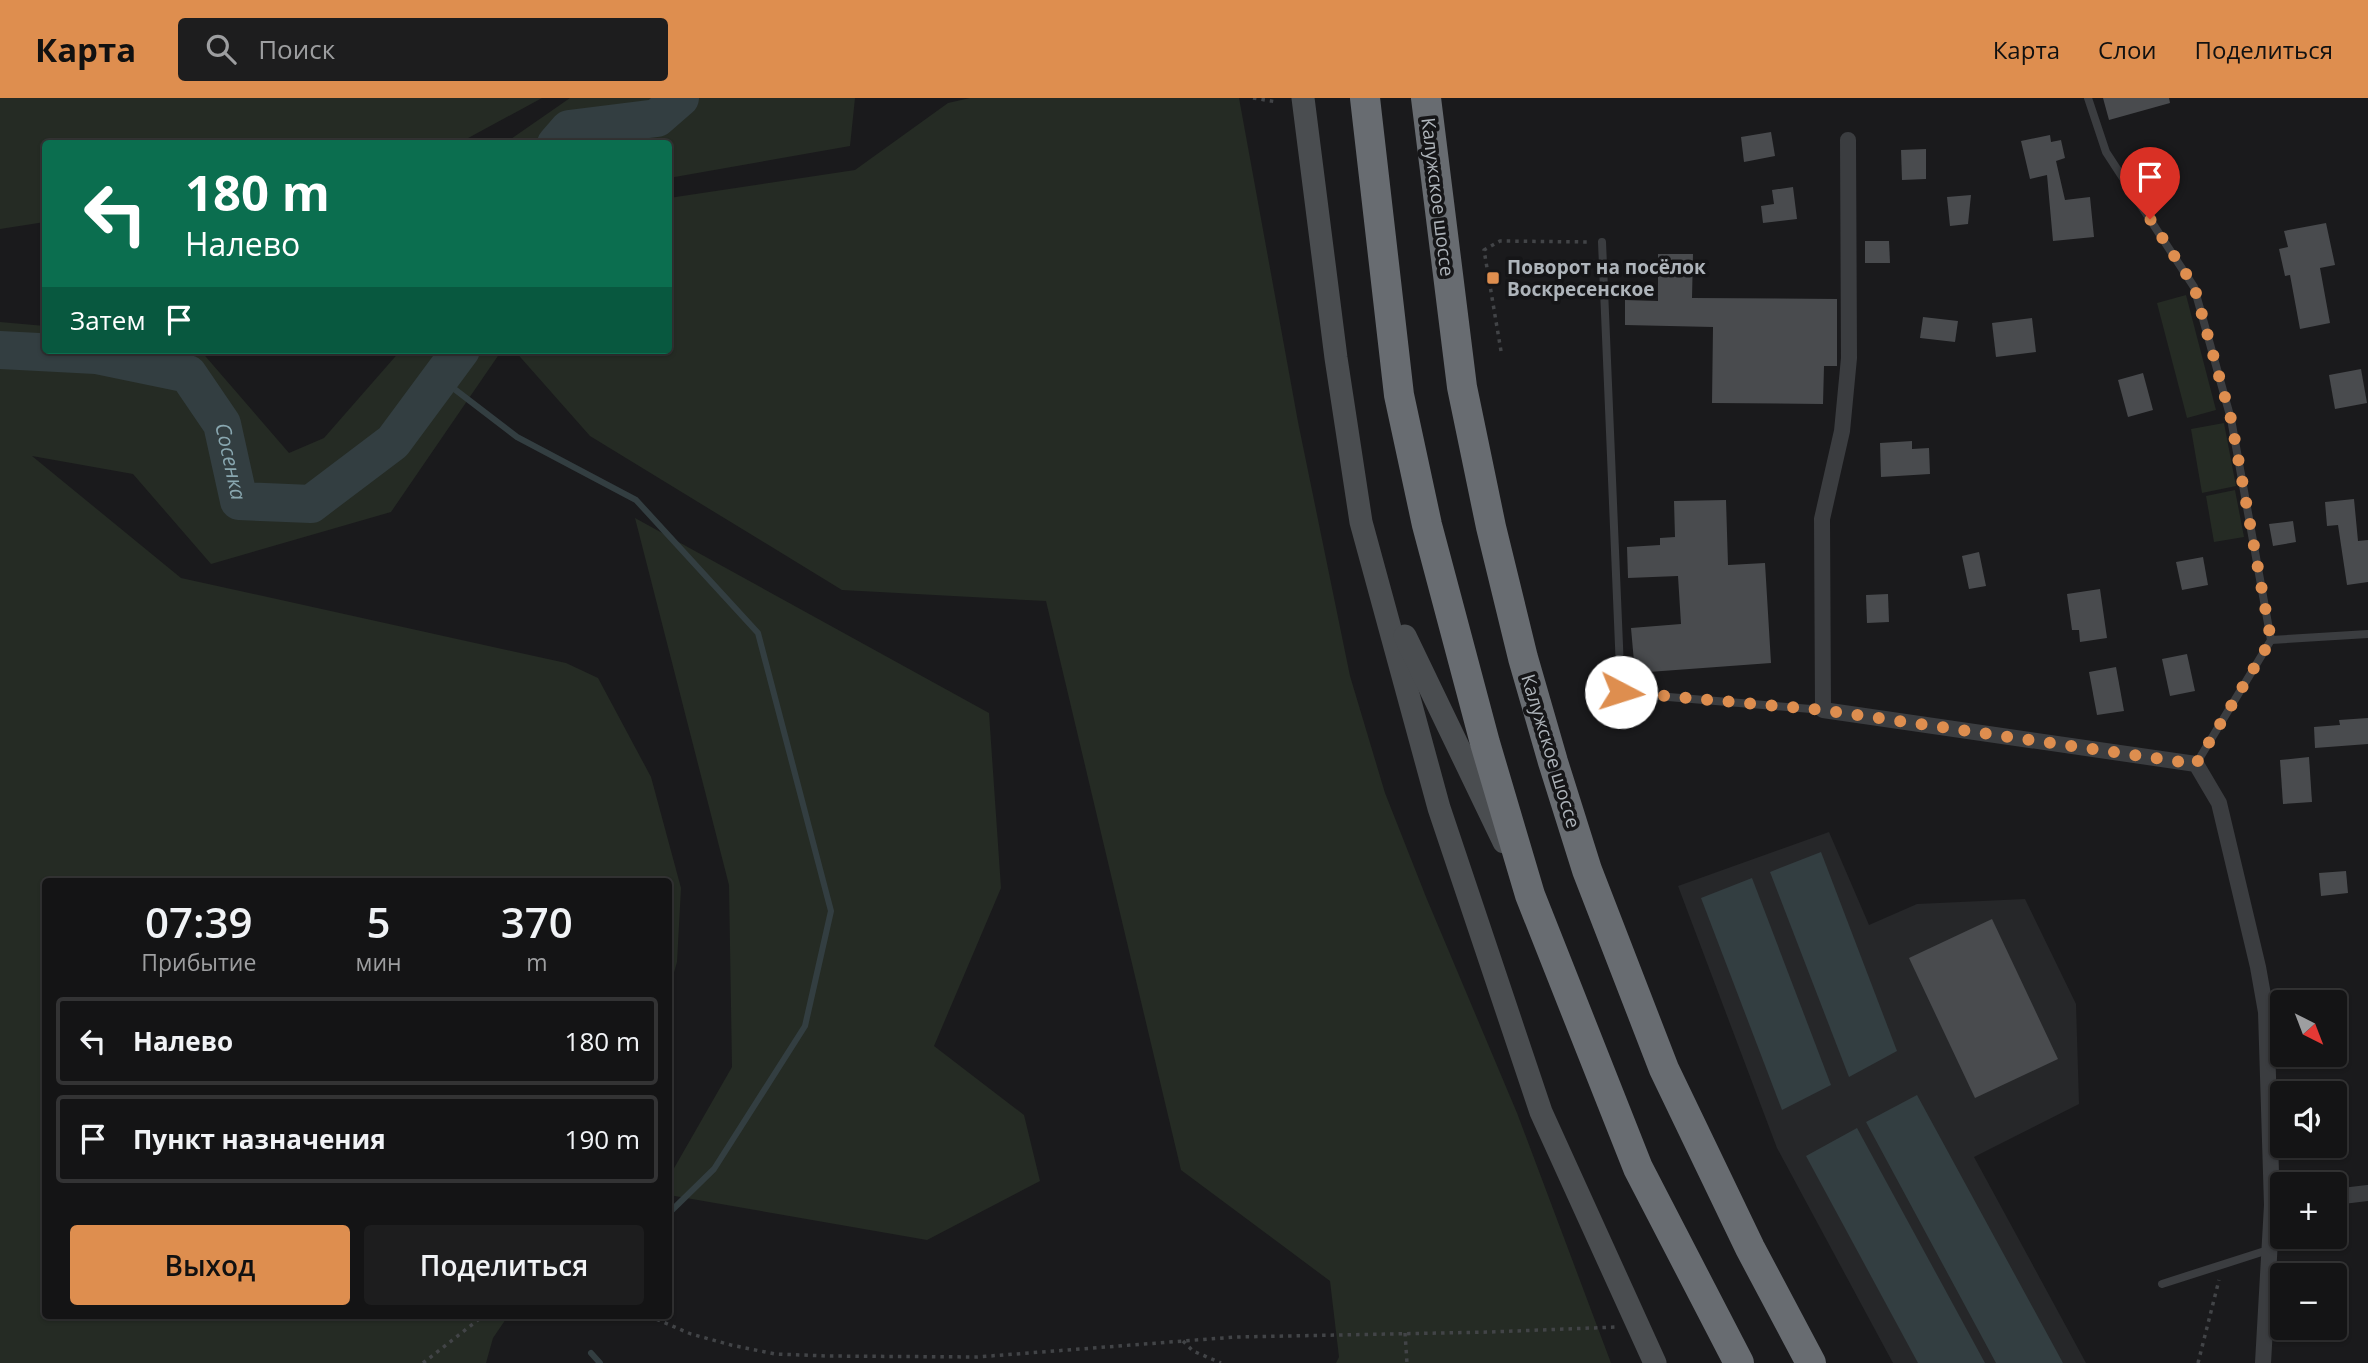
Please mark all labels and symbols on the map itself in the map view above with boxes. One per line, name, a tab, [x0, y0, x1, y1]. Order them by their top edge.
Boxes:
street label: Калужское шоссе	[1415, 116, 1461, 278]
pin	[2120, 147, 2180, 219]
place label: Поворот на посёлок Воскресенское	[1507, 254, 1706, 302]
marker: Поворот на посёлок Воскресенское	[1485, 270, 1501, 286]
water label: Сосенка	[209, 420, 253, 503]
position arrow	[1584, 655, 1658, 729]
street label: Калужское шоссе	[1515, 671, 1587, 831]
north arrow	[2270, 990, 2347, 1068]

